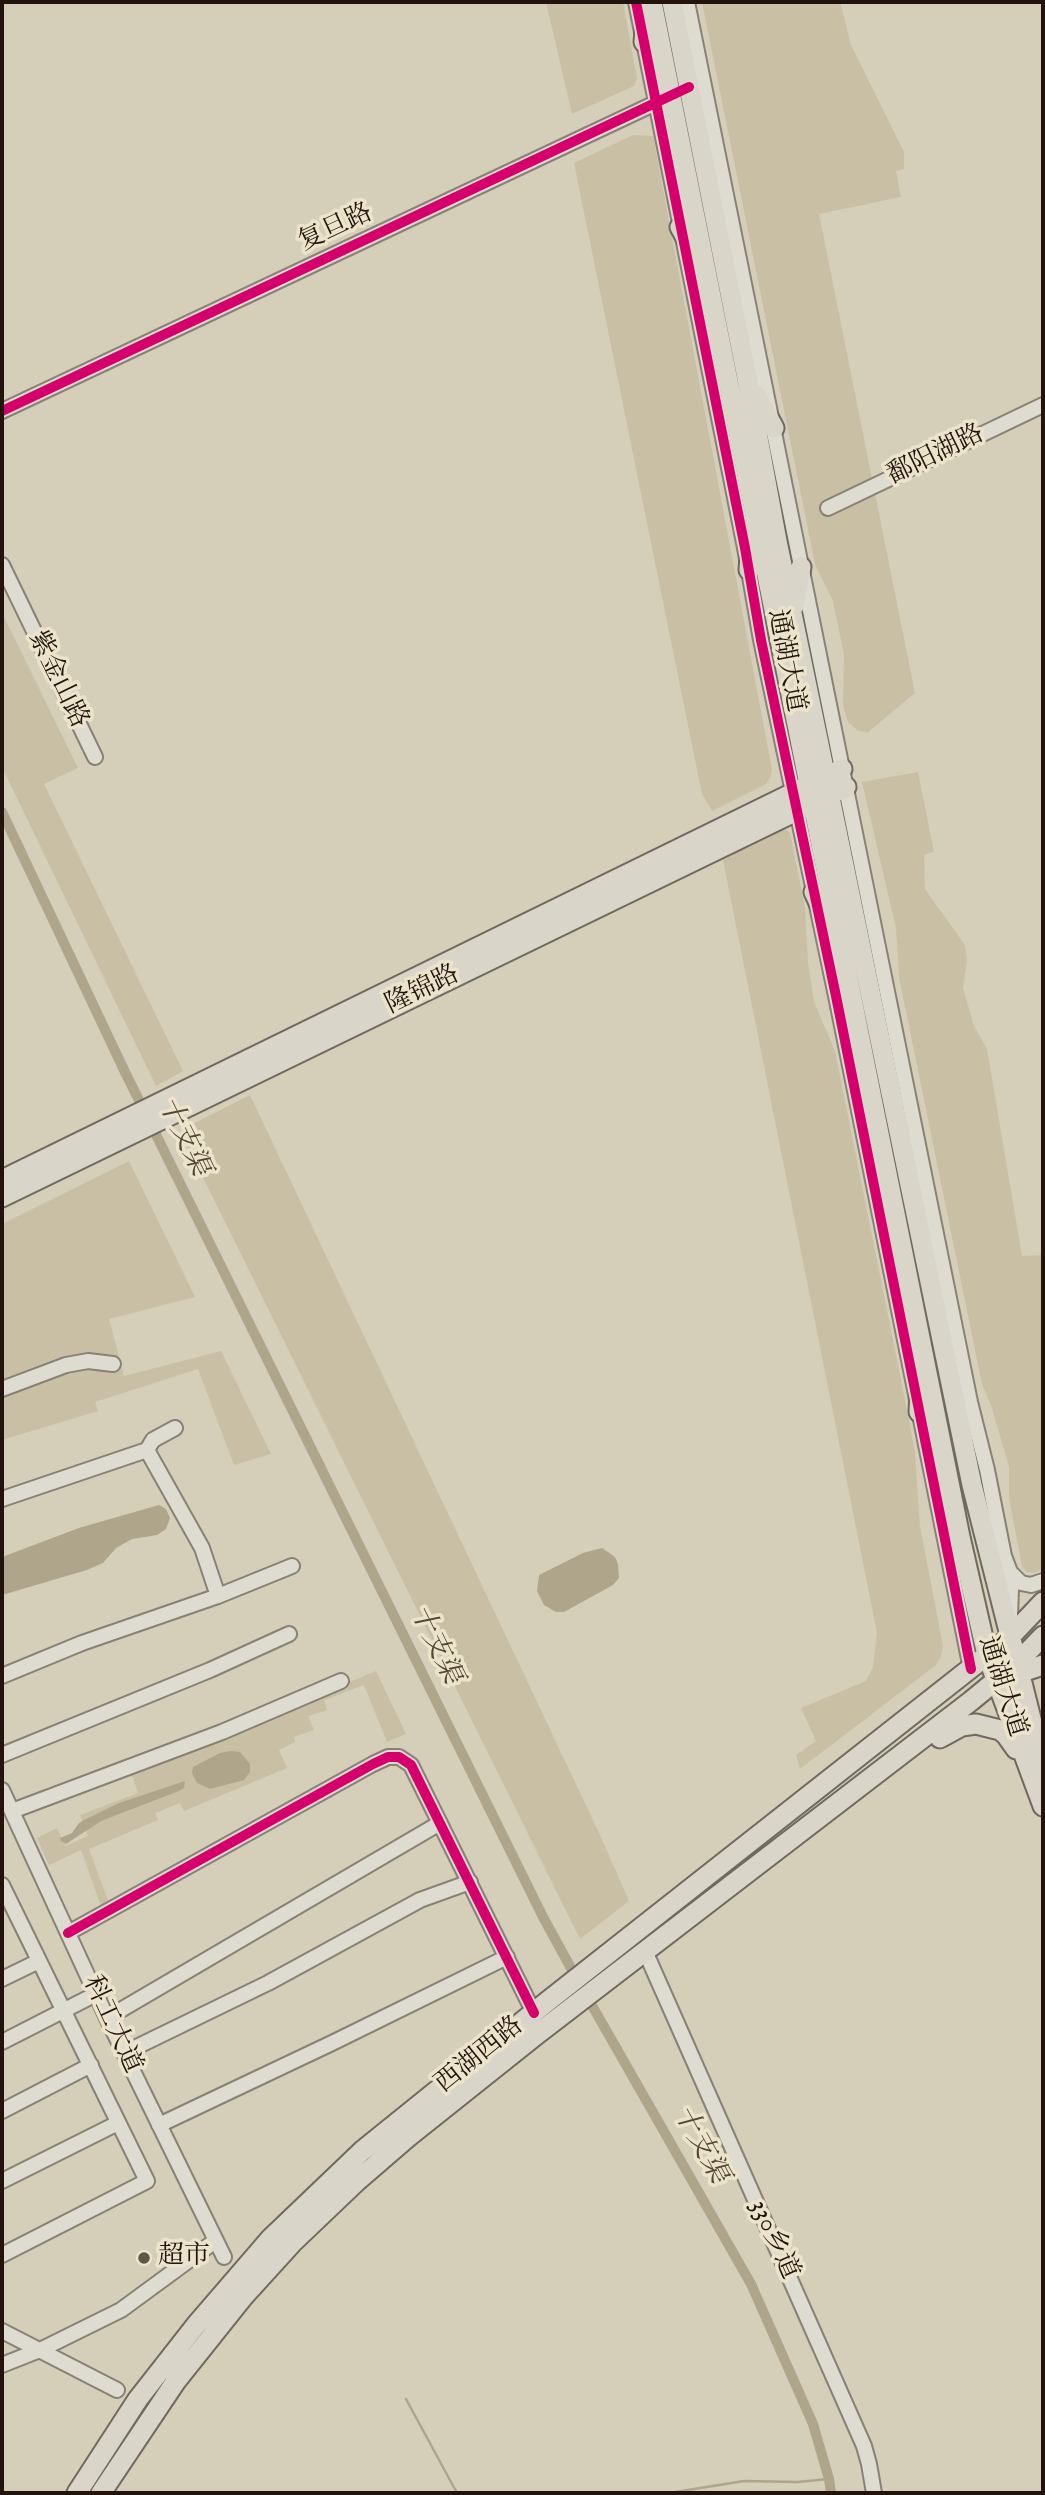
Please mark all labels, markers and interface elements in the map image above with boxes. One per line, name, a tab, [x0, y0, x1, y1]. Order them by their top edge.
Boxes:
street label: 复旦路	[294, 198, 378, 260]
street label: 鄱阳湖路	[882, 419, 990, 493]
street label: 通湖大道	[760, 607, 810, 715]
street label: 紫金山路	[20, 626, 94, 734]
street label: 隆锦路	[381, 960, 465, 1022]
water label: 十支渠	[148, 1092, 216, 1182]
water label: 十支渠	[400, 1600, 468, 1690]
street label: 通湖大道	[970, 1633, 1032, 1741]
street label: 科工大道	[75, 1971, 147, 2079]
street label: 西湖西路	[430, 2011, 530, 2101]
water label: 十支渠	[664, 2100, 734, 2190]
street label: 330乡道	[742, 2195, 804, 2285]
place label: 超市	[158, 2242, 210, 2274]
marker: 超市	[136, 2250, 152, 2266]

